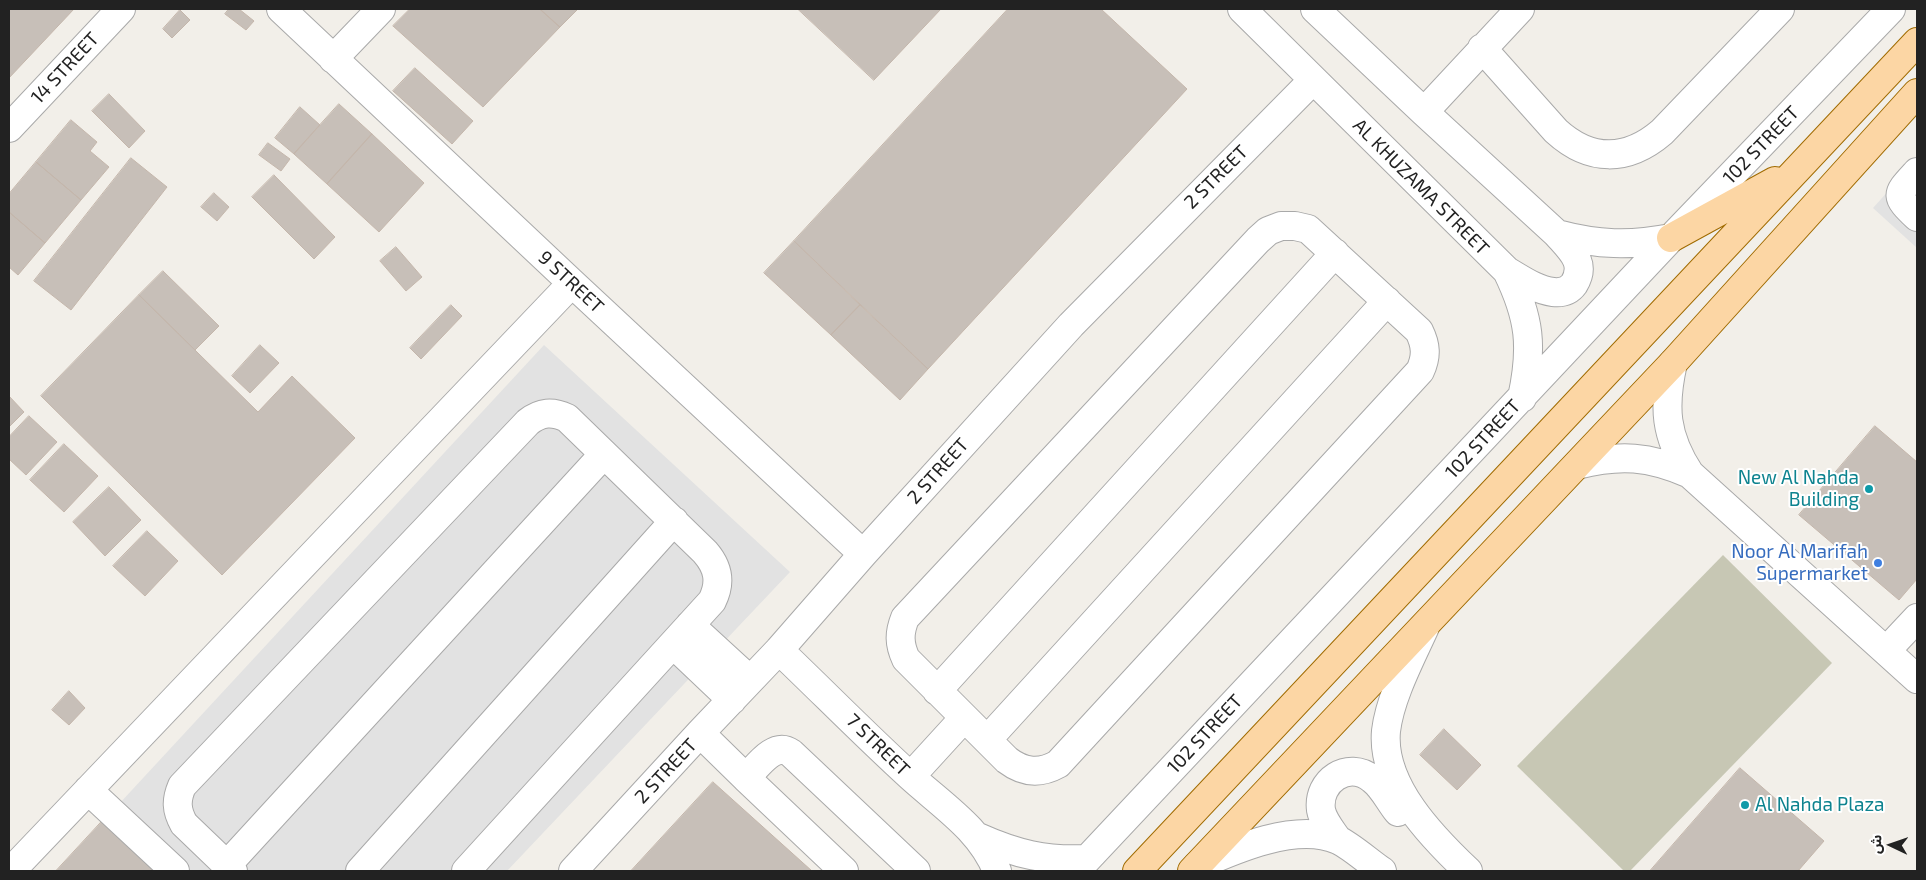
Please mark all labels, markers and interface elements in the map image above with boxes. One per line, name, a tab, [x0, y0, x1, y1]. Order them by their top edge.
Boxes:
street label: 14 STREET	[26, 28, 104, 108]
street label: 102 STREET	[1718, 101, 1804, 189]
street label: AL KHUZAMA STREET	[1348, 114, 1494, 260]
street label: 2 STREET	[1179, 140, 1253, 214]
street label: 9 STREET	[534, 246, 608, 318]
street label: 102 STREET	[1441, 395, 1525, 483]
street label: 2 STREET	[903, 433, 973, 509]
place label: New Al Nahda Building	[1738, 467, 1859, 511]
marker: New Al Nahda Building	[1863, 483, 1875, 495]
place label: Noor Al Marifah Supermarket	[1731, 541, 1868, 585]
marker: Noor Al Marifah Supermarket	[1872, 557, 1884, 569]
street label: 102 STREET	[1163, 690, 1247, 778]
street label: 7 STREET	[841, 709, 915, 781]
street label: 2 STREET	[630, 734, 702, 808]
place label: Al Nahda Plaza	[1755, 794, 1885, 816]
marker: Al Nahda Plaza	[1739, 799, 1751, 811]
north arrow	[1866, 820, 1916, 870]
text: ش	[1867, 834, 1885, 854]

